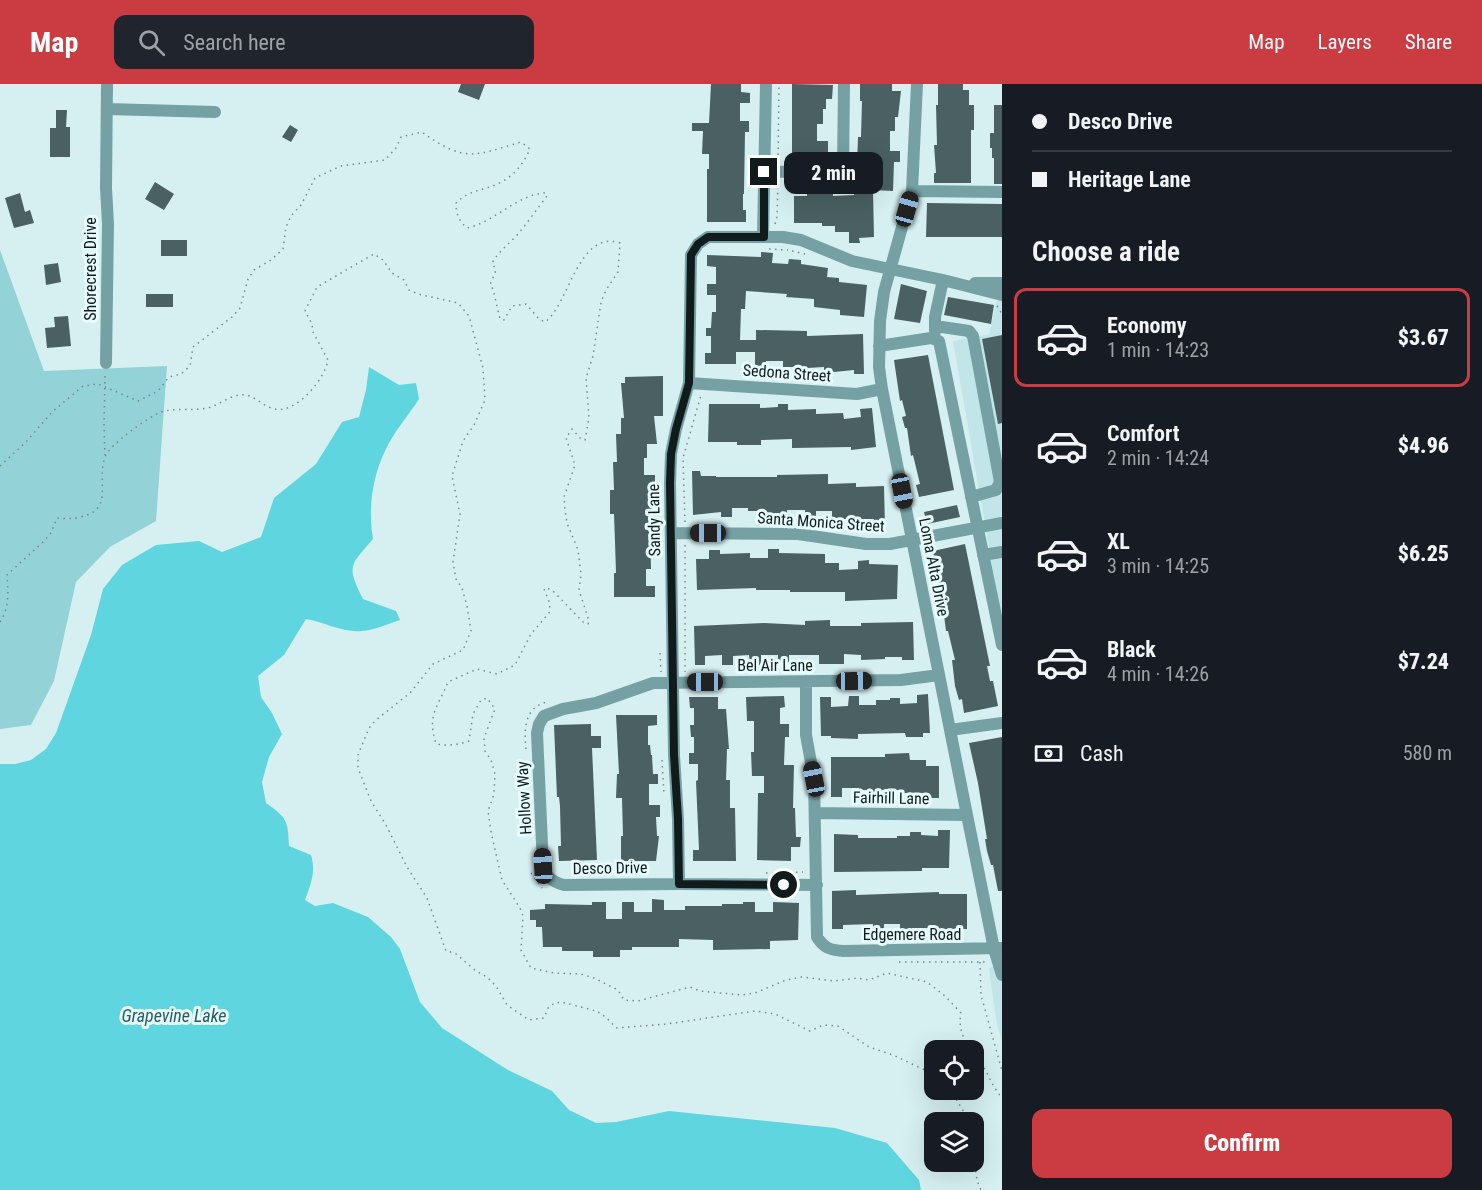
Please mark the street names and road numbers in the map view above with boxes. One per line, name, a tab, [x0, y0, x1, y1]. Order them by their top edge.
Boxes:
street label: Shorecrest Drive	[81, 217, 100, 321]
street label: Sedona Street	[742, 360, 832, 386]
street label: Sandy Lane	[644, 484, 664, 556]
street label: Santa Monica Street	[757, 508, 886, 536]
street label: Loma Alta Drive	[915, 516, 953, 618]
street label: Bel Air Lane	[737, 656, 813, 675]
street label: Hollow Way	[513, 760, 535, 835]
street label: Fairhill Lane	[853, 788, 929, 808]
street label: Desco Drive	[572, 858, 648, 878]
street label: Edgemere Road	[863, 925, 961, 944]

